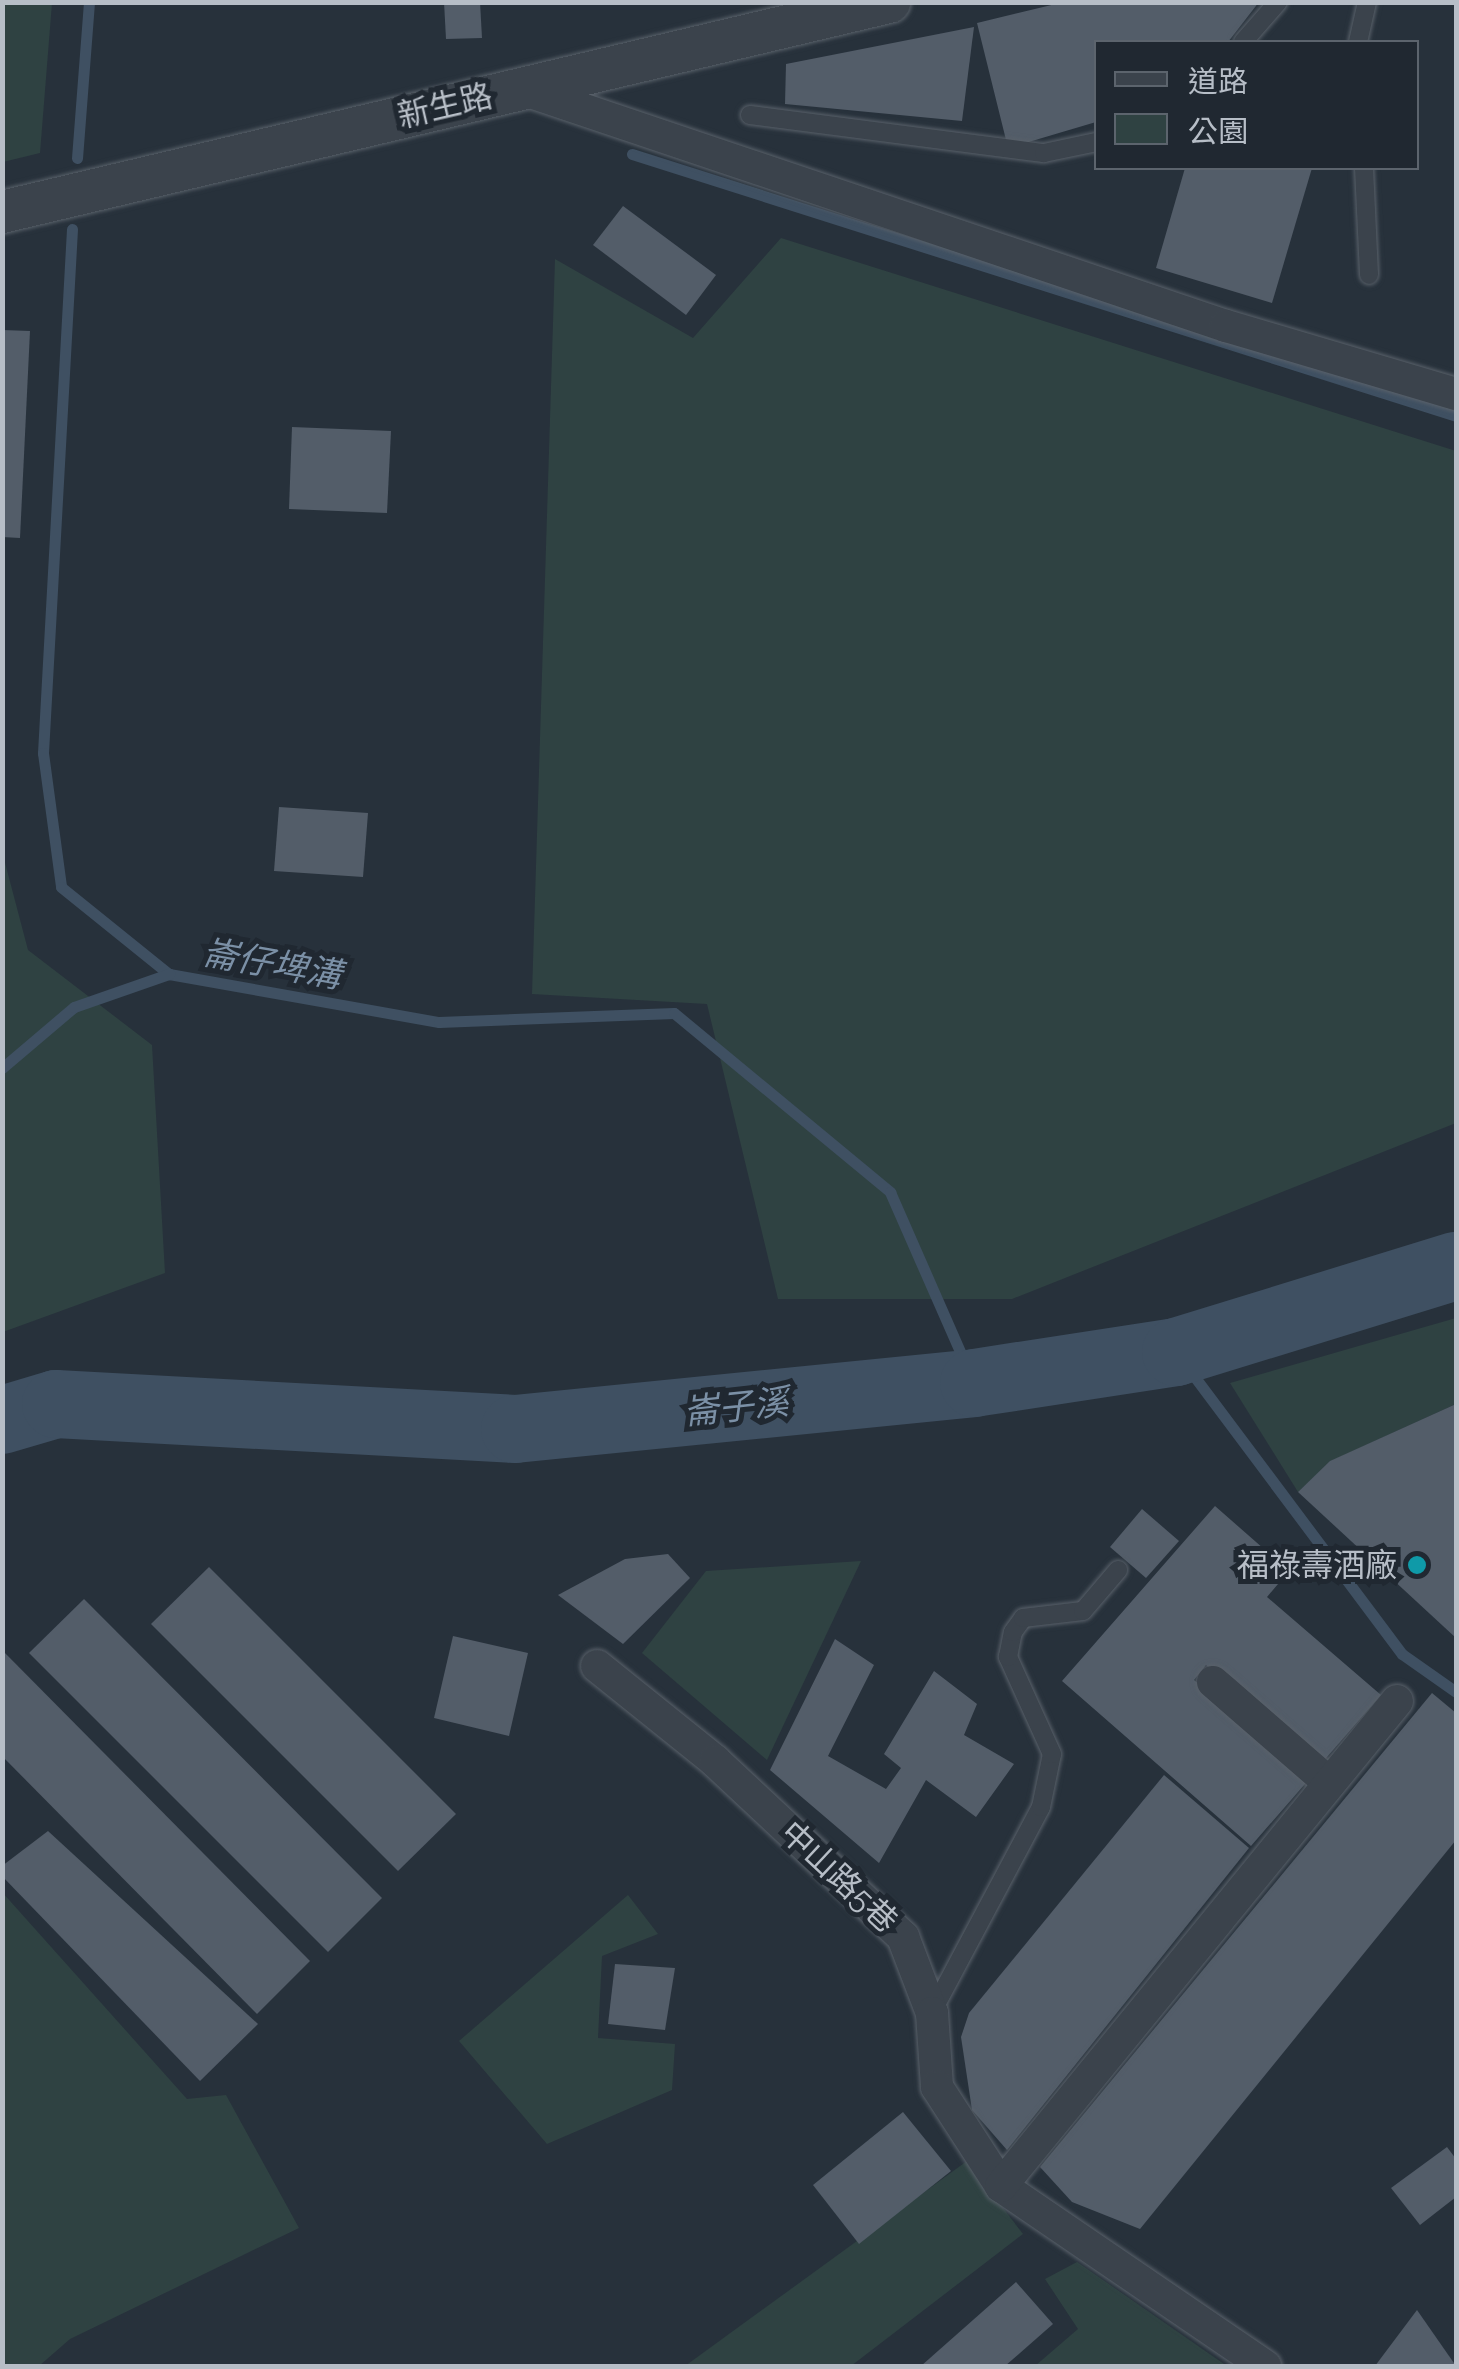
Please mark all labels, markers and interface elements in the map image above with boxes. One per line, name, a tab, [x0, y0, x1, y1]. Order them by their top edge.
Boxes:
legend	[1094, 40, 1419, 170]
text: 道路	[1188, 64, 1248, 99]
street label: 新生路	[394, 76, 496, 136]
text: 公園	[1188, 114, 1248, 149]
water label: 崙仔埤溝	[199, 931, 345, 997]
water label: 崙子溪	[682, 1381, 790, 1433]
place label: 福祿壽酒廠	[1237, 1546, 1397, 1584]
marker: 福祿壽酒廠	[1406, 1554, 1428, 1576]
street label: 中山路5巷	[773, 1813, 905, 1941]

